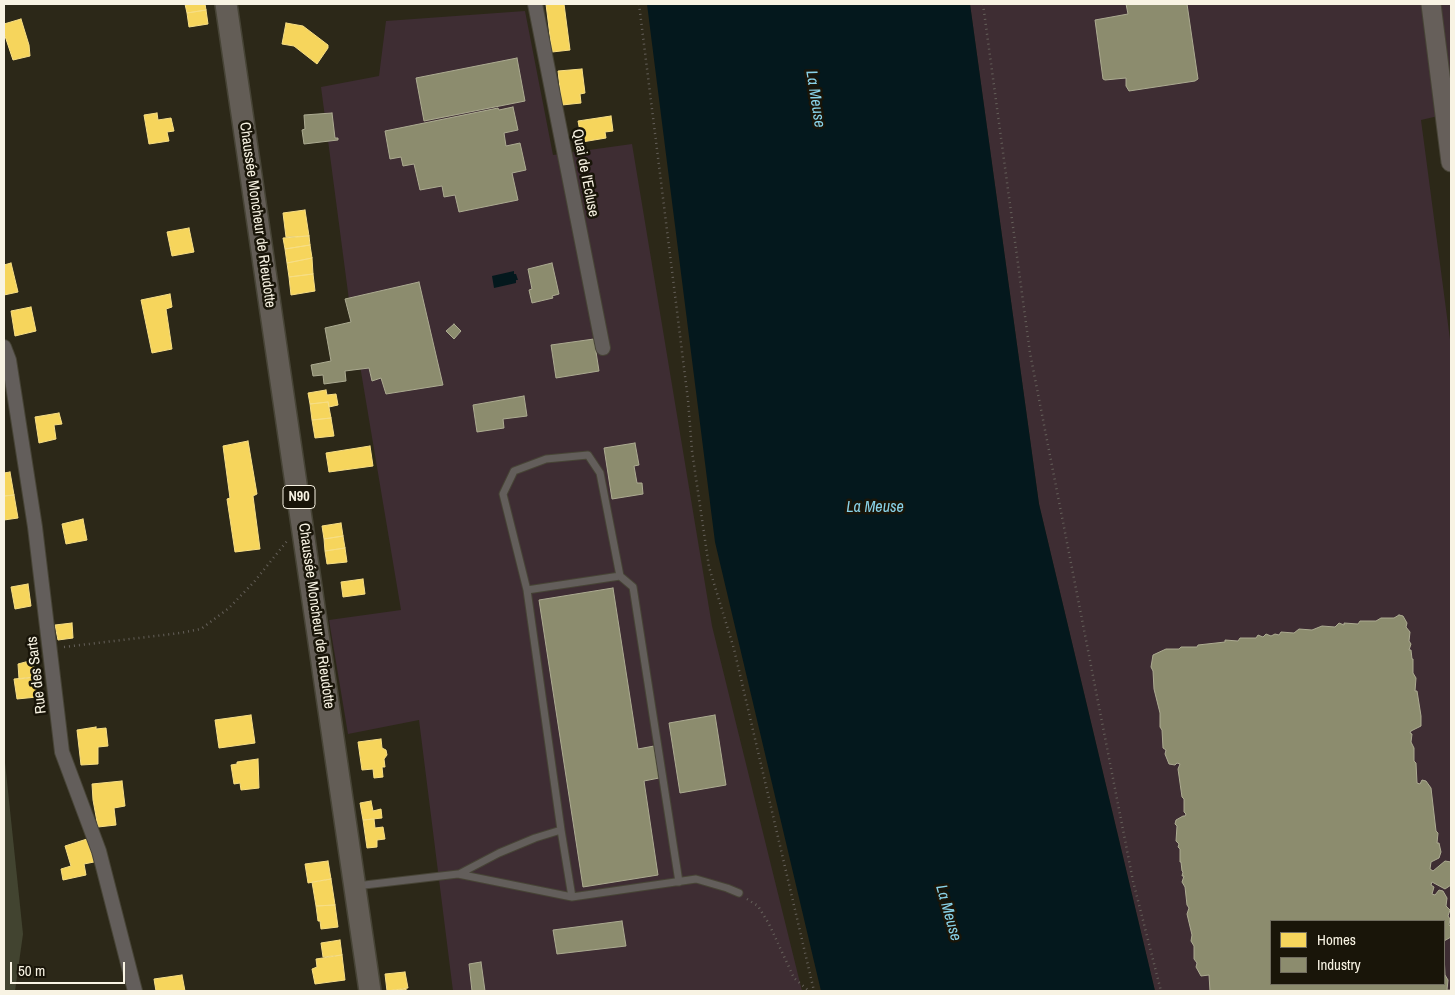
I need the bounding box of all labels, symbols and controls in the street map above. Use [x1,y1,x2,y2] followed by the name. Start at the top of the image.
[801,69,829,129] water label: La Meuse
[235,121,279,309] street label: Chaussée Moncheur de Rieudotte
[568,128,602,218] street label: Quai de l'Ecluse
[283,486,315,508] road number: N90
[846,498,904,518] water label: La Meuse
[294,522,338,710] street label: Chaussée Moncheur de Rieudotte
[23,635,51,715] street label: Rue des Sarts
[931,883,965,943] water label: La Meuse
[1270,920,1445,985] legend
[1317,929,1356,950] text: Homes
[12,952,128,984] scale bar
[1317,954,1361,975] text: Industry
[18,960,45,981] text: 50 m

